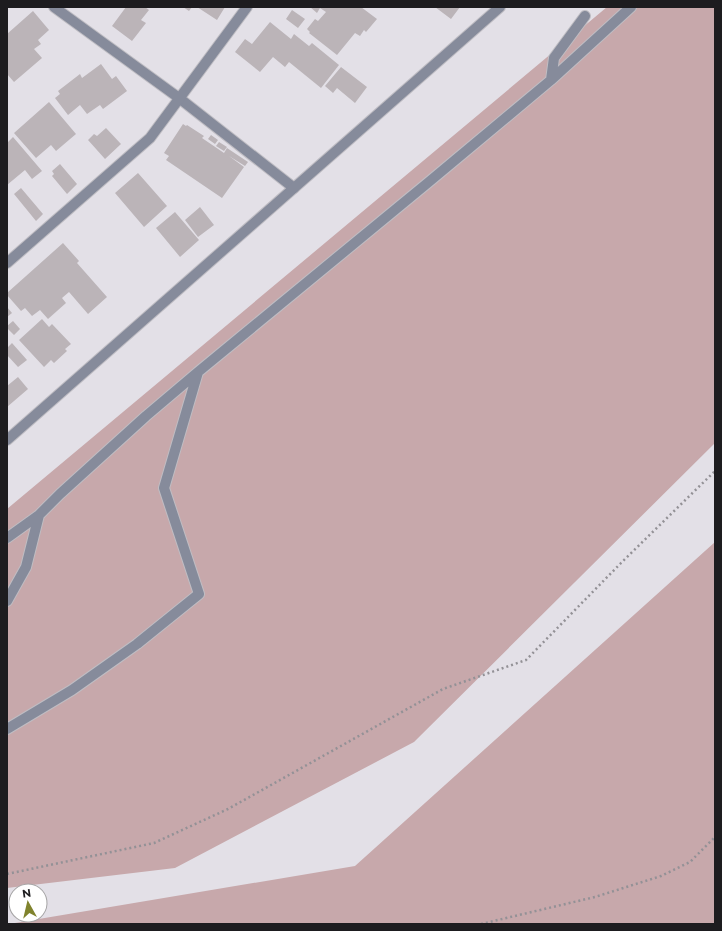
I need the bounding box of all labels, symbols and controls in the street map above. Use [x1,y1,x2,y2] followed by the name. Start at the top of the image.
[8,883,48,923] north arrow
[21,886,32,901] text: N

